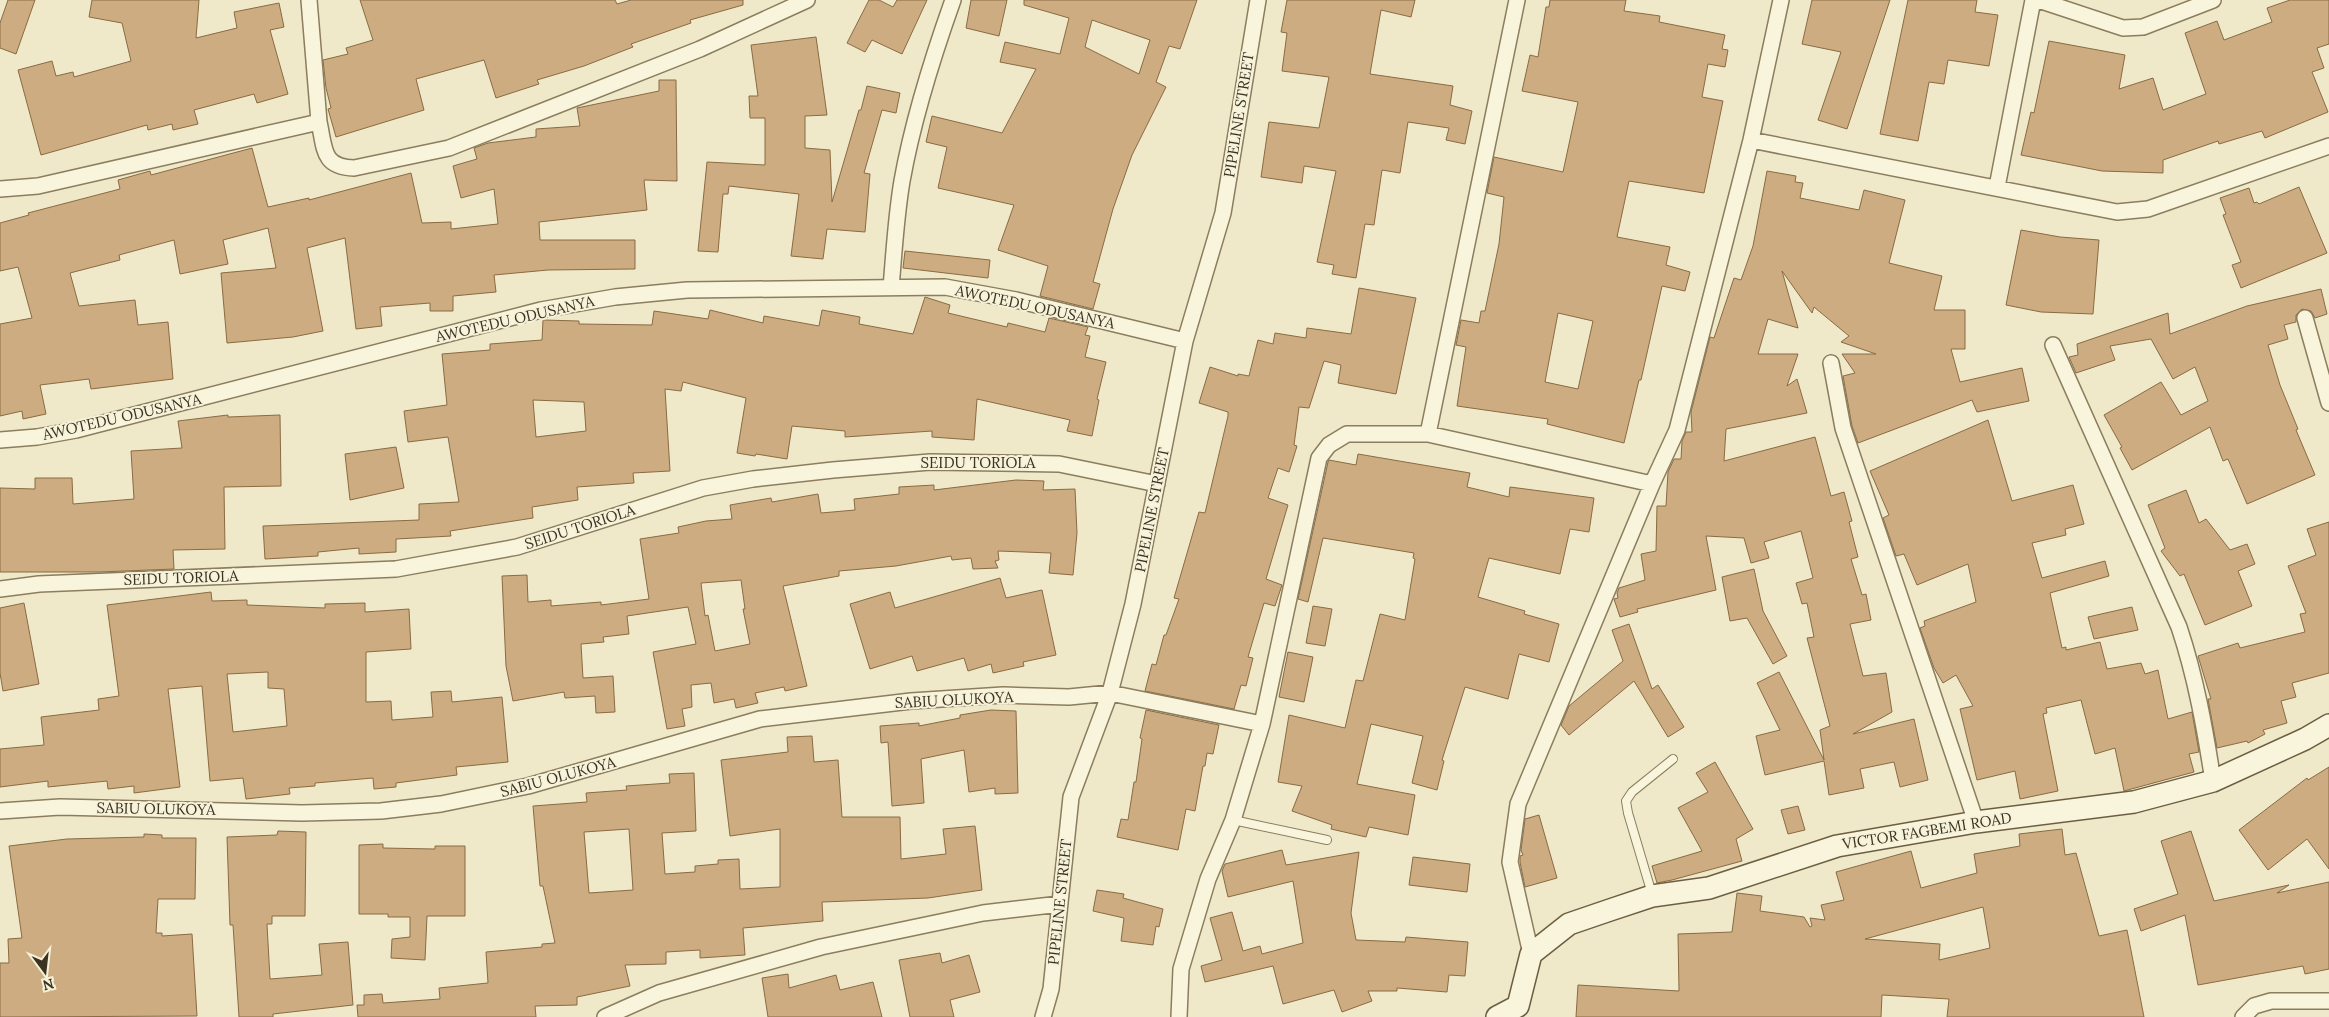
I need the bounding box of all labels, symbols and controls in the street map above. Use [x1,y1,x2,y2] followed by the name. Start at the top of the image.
[1219,51,1258,179] street label: PIPELINE STREET
[953,280,1117,333] street label: AWOTEDU ODUSANYA
[433,291,597,346] street label: AWOTEDU ODUSANYA
[40,389,204,444] street label: AWOTEDU ODUSANYA
[1130,446,1173,574] street label: PIPELINE STREET
[921,453,1036,472] street label: SEIDU TORIOLA
[522,500,638,553] street label: SEIDU TORIOLA
[123,566,239,589] street label: SEIDU TORIOLA
[894,687,1014,712] street label: SABIU OLUKOYA
[498,752,618,801] street label: SABIU OLUKOYA
[96,798,216,819] street label: SABIU OLUKOYA
[1840,808,2013,853] street label: VICTOR FAGBEMI ROAD
[1043,838,1076,966] street label: PIPELINE STREET
[20,947,70,997] north arrow
[41,974,56,995] text: N

